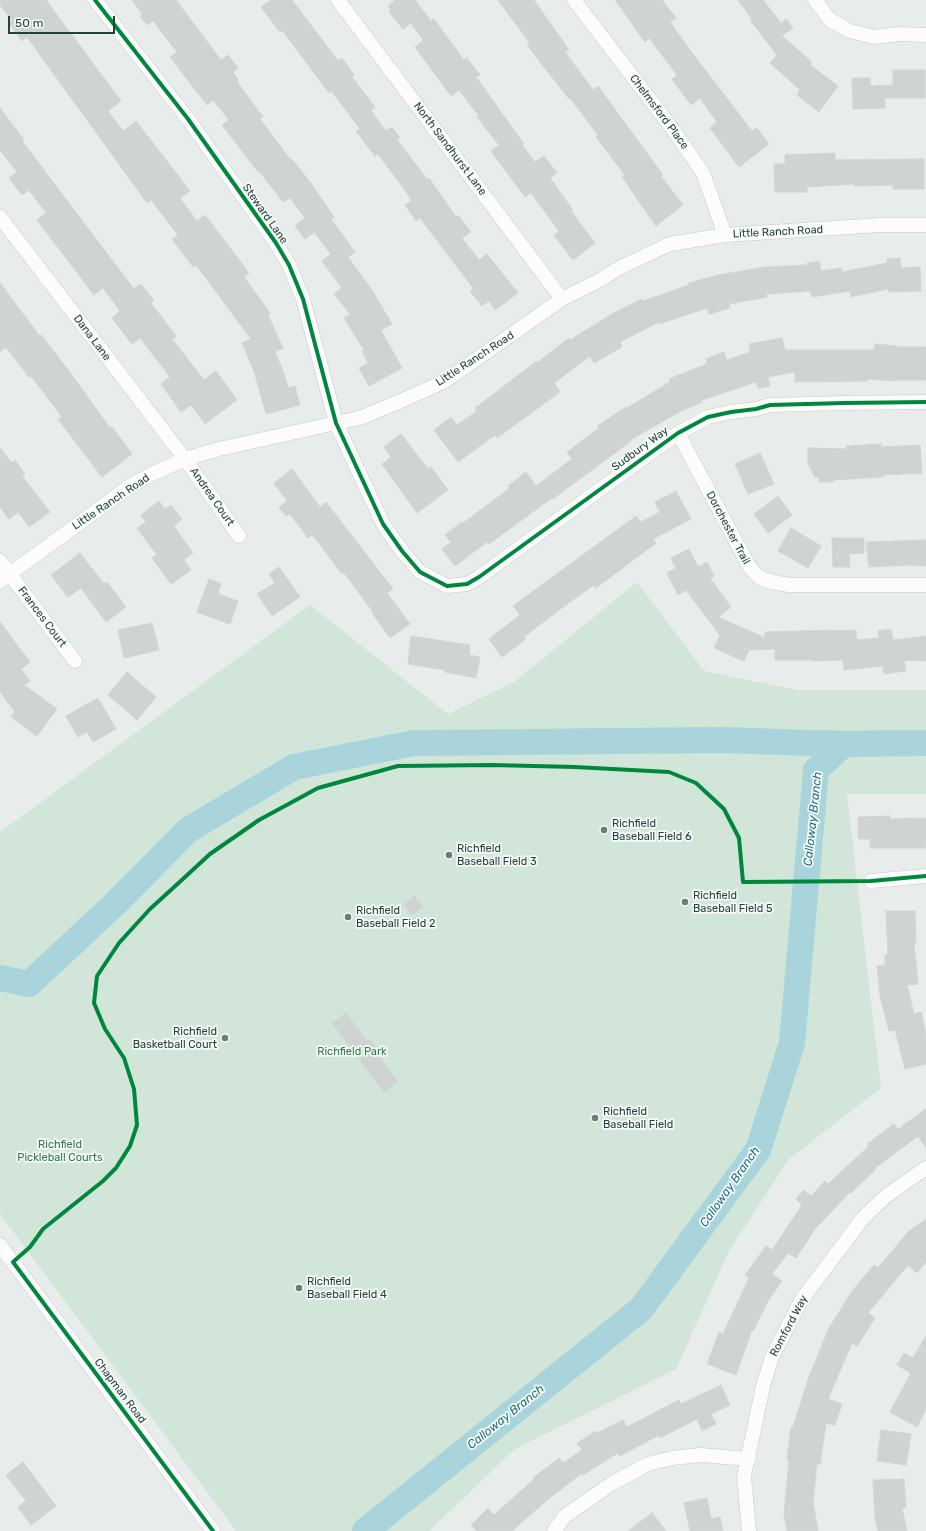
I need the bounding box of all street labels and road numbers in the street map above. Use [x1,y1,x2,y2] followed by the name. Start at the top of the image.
[627,72,691,152] street label: Chelmsford Place
[411,100,489,198] street label: North Sandhurst Lane
[239,181,291,247] street label: Steward Lane
[732,223,824,241] street label: Little Ranch Road
[70,312,114,364] street label: Dana Lane
[433,329,517,389] street label: Little Ranch Road
[609,424,671,474] street label: Sudbury Way
[187,465,237,529] street label: Andrea Court
[70,471,152,533] street label: Little Ranch Road
[703,489,753,567] street label: Dorchester Trail
[15,584,69,650] street label: Frances Court
[767,1293,811,1359] street label: Romford Way
[91,1356,149,1426] street label: Chapman Road

